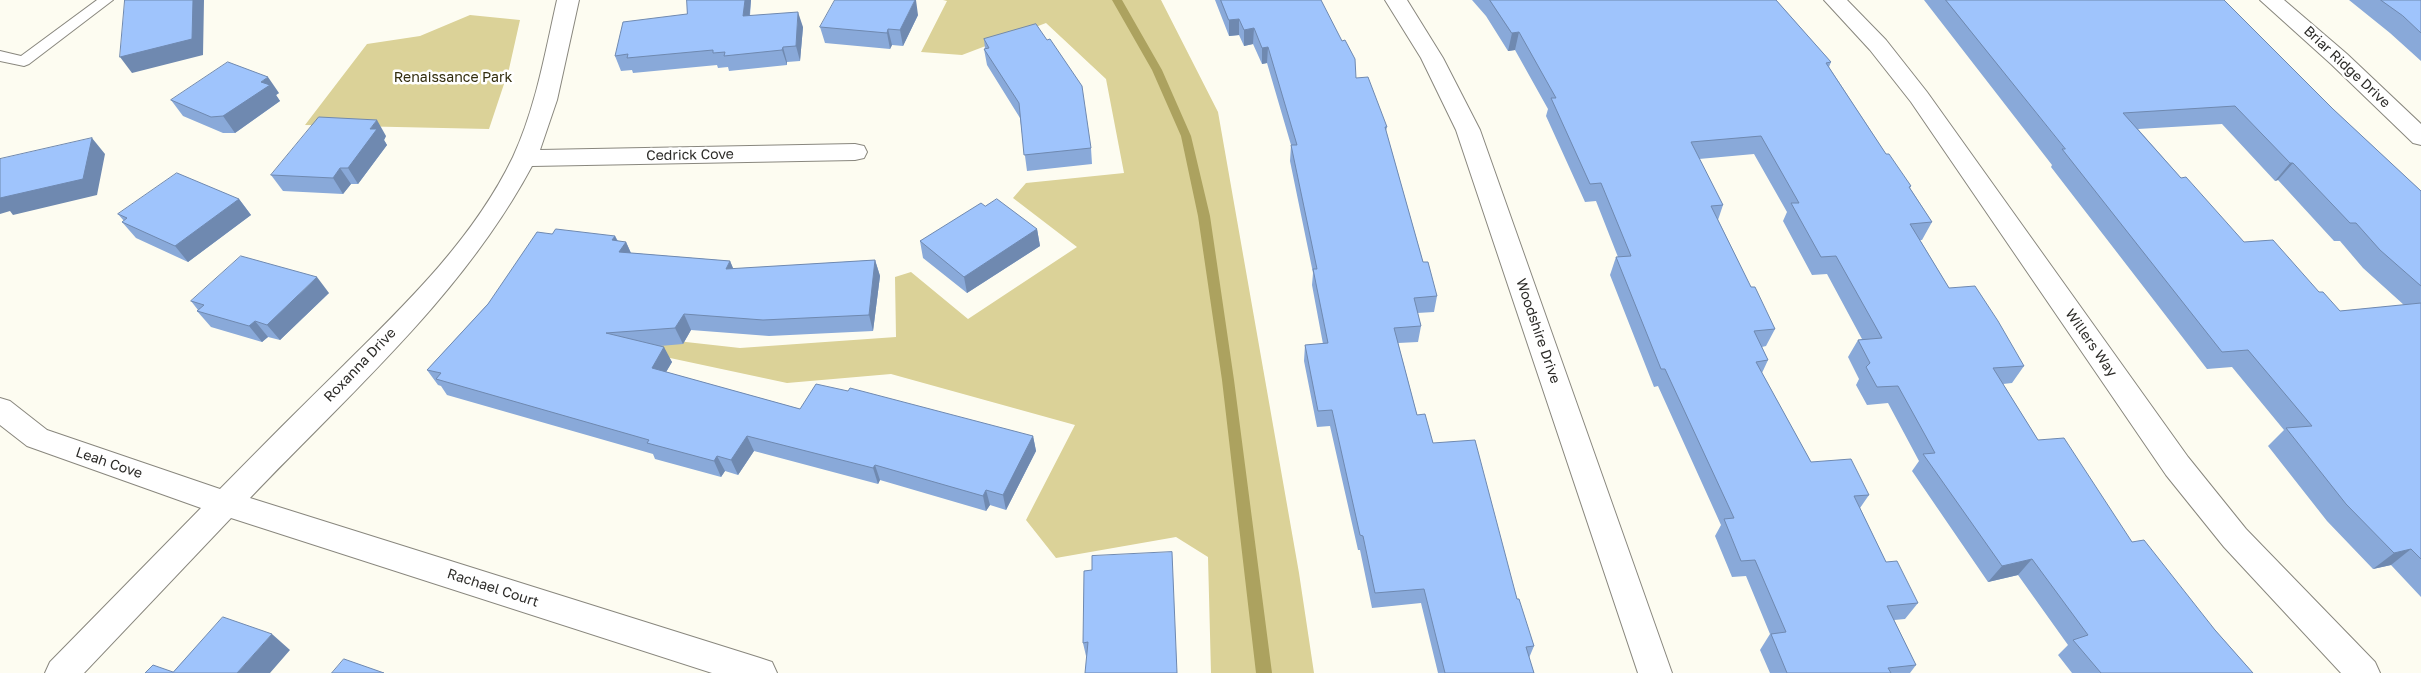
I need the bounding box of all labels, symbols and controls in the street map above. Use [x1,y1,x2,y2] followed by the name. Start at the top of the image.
[2300,23,2394,111] street label: Briar Ridge Drive
[394,70,512,86] park label: Renaissance Park
[646,146,734,164] street label: Cedrick Cove
[1512,276,1564,386] street label: Woodshire Drive
[2062,306,2120,380] street label: Willers Way
[321,325,399,405] street label: Roxanna Drive
[74,444,144,482] street label: Leah Cove
[445,565,541,611] street label: Rachael Court

